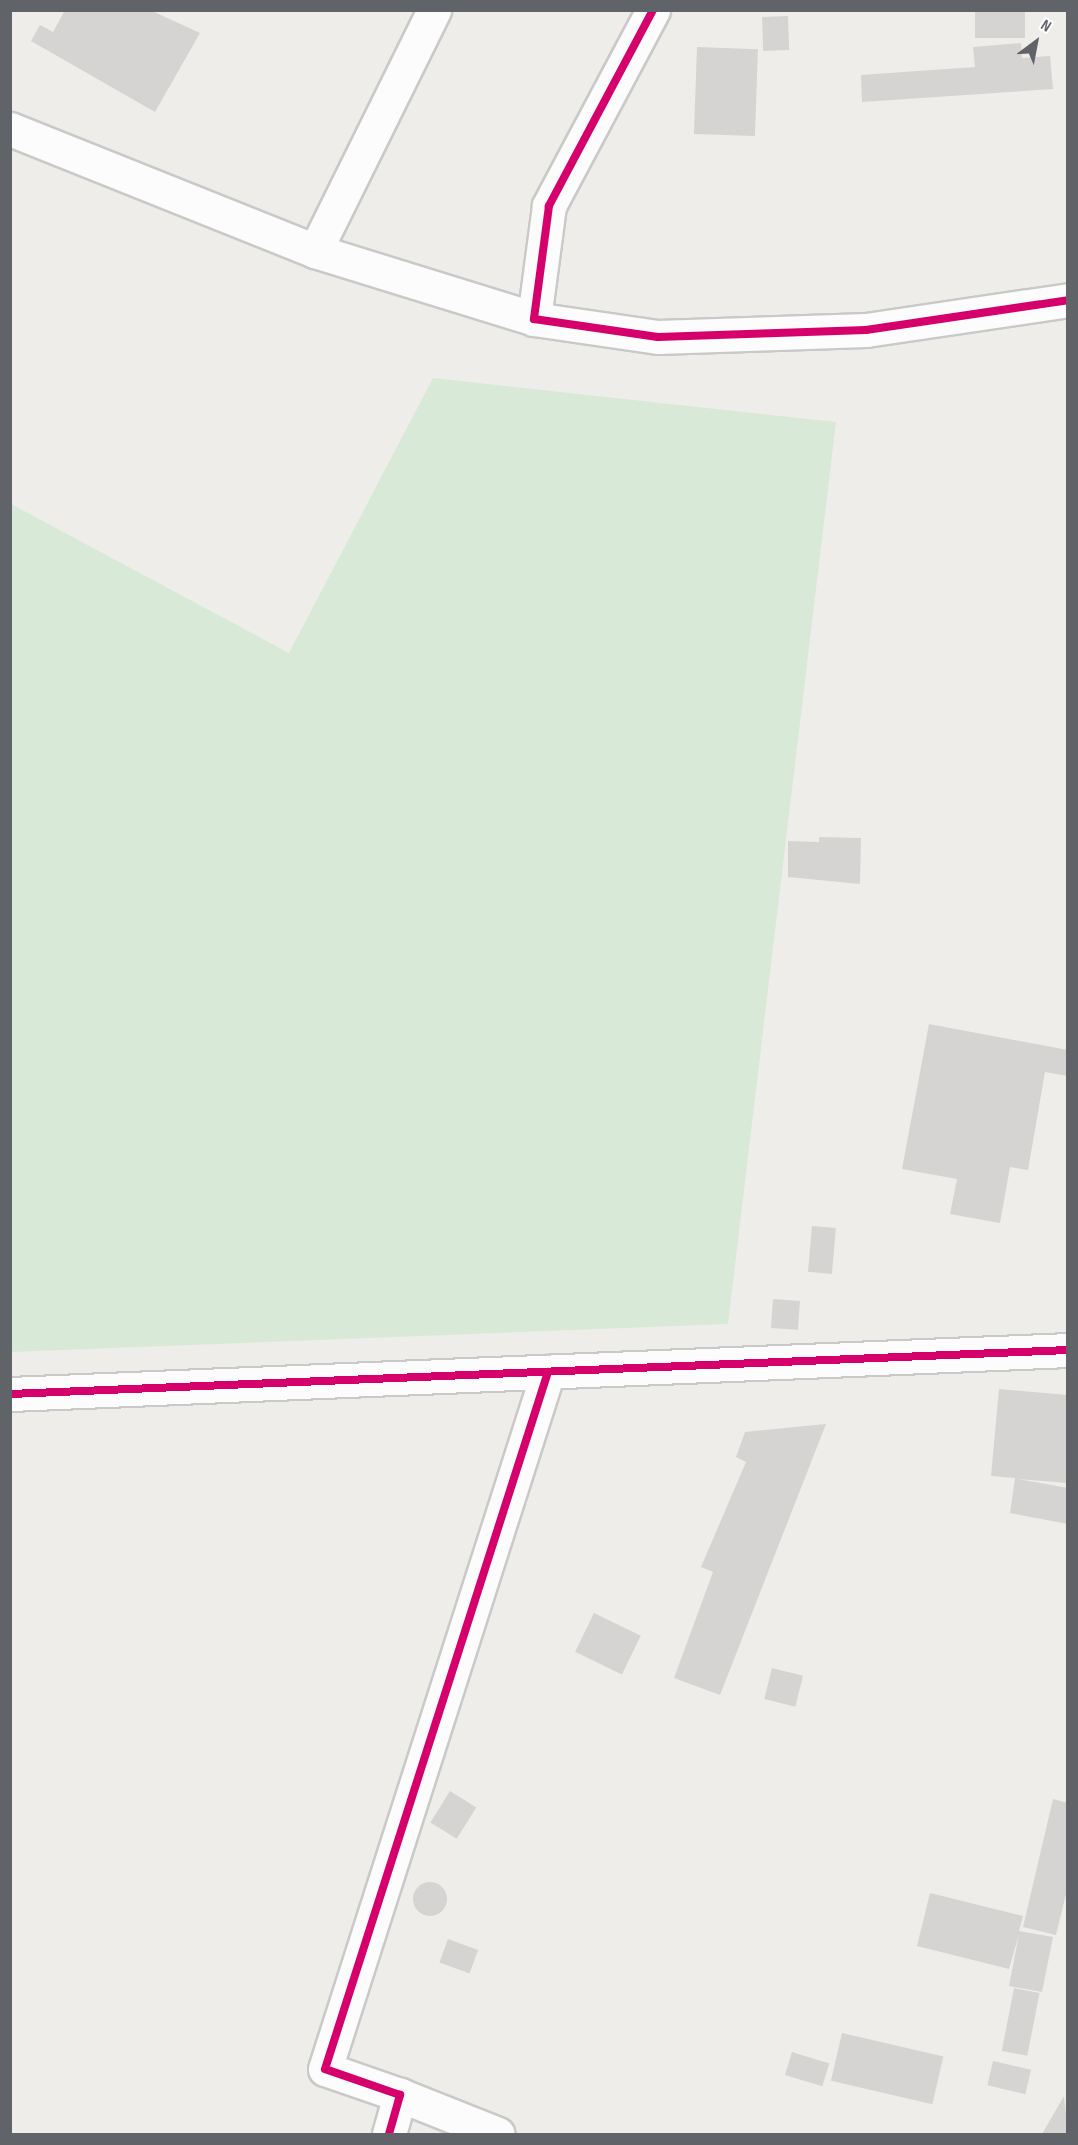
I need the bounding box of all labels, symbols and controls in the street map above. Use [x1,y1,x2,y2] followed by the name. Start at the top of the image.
[1006,12,1066,72] north arrow
[1037,16,1054,37] text: N

